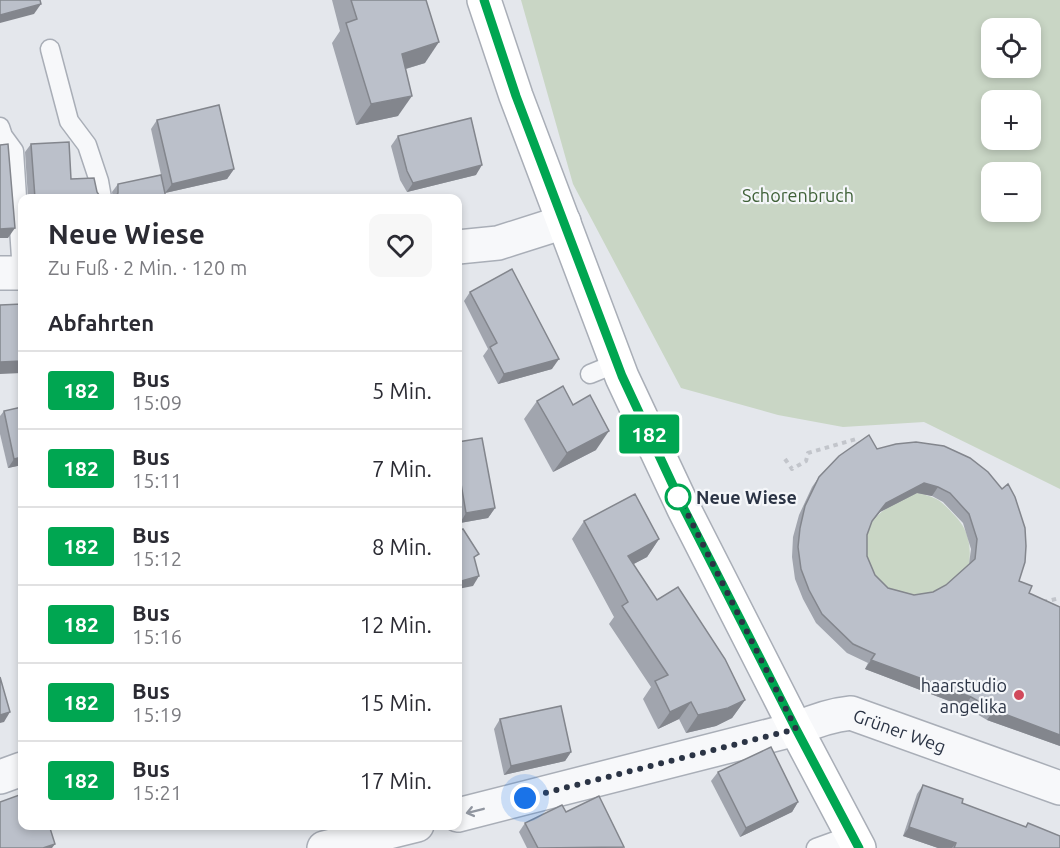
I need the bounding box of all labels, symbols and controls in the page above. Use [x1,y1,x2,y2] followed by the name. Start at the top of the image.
[981,18,1041,222] map controls
[981,18,1041,78] button: locate
[981,90,1041,150] button: +
[981,162,1041,222] button: −
[742,185,854,205] park label: Schorenbruch
[369,214,432,277] button: heart
[48,218,205,249] text: Neue Wiese
[48,256,247,279] text: Zu Fuß · 2 Min. · 120 m
[48,310,154,335] text: Abfahrten
[132,366,170,391] text: Bus
[63,378,99,402] text: 182
[372,378,432,403] text: 5 Min.
[132,391,182,414] text: 15:09
[614,414,684,454] line badge: 182
[631,422,667,446] text: 182
[132,444,170,469] text: Bus
[63,456,99,480] text: 182
[372,456,432,481] text: 7 Min.
[132,469,182,492] text: 15:11
[665,484,691,510] marker: Neue Wiese
[696,487,797,507] place label: Neue Wiese
[132,522,170,547] text: Bus
[63,534,99,558] text: 182
[372,534,432,559] text: 8 Min.
[132,547,182,570] text: 15:12
[132,600,170,625] text: Bus
[63,612,99,636] text: 182
[360,612,432,637] text: 12 Min.
[132,625,182,648] text: 15:16
[921,675,1007,716] place label: haarstudio angelika
[132,678,170,703] text: Bus
[1012,688,1026,702] marker: haarstudio angelika
[63,690,99,714] text: 182
[360,690,432,715] text: 15 Min.
[132,703,182,726] text: 15:19
[851,705,949,756] street label: Grüner Weg
[132,756,170,781] text: Bus
[63,768,99,792] text: 182
[360,768,432,793] text: 17 Min.
[132,781,182,804] text: 15:21
[510,783,540,813] your location
[465,805,484,817] one-way arrow

